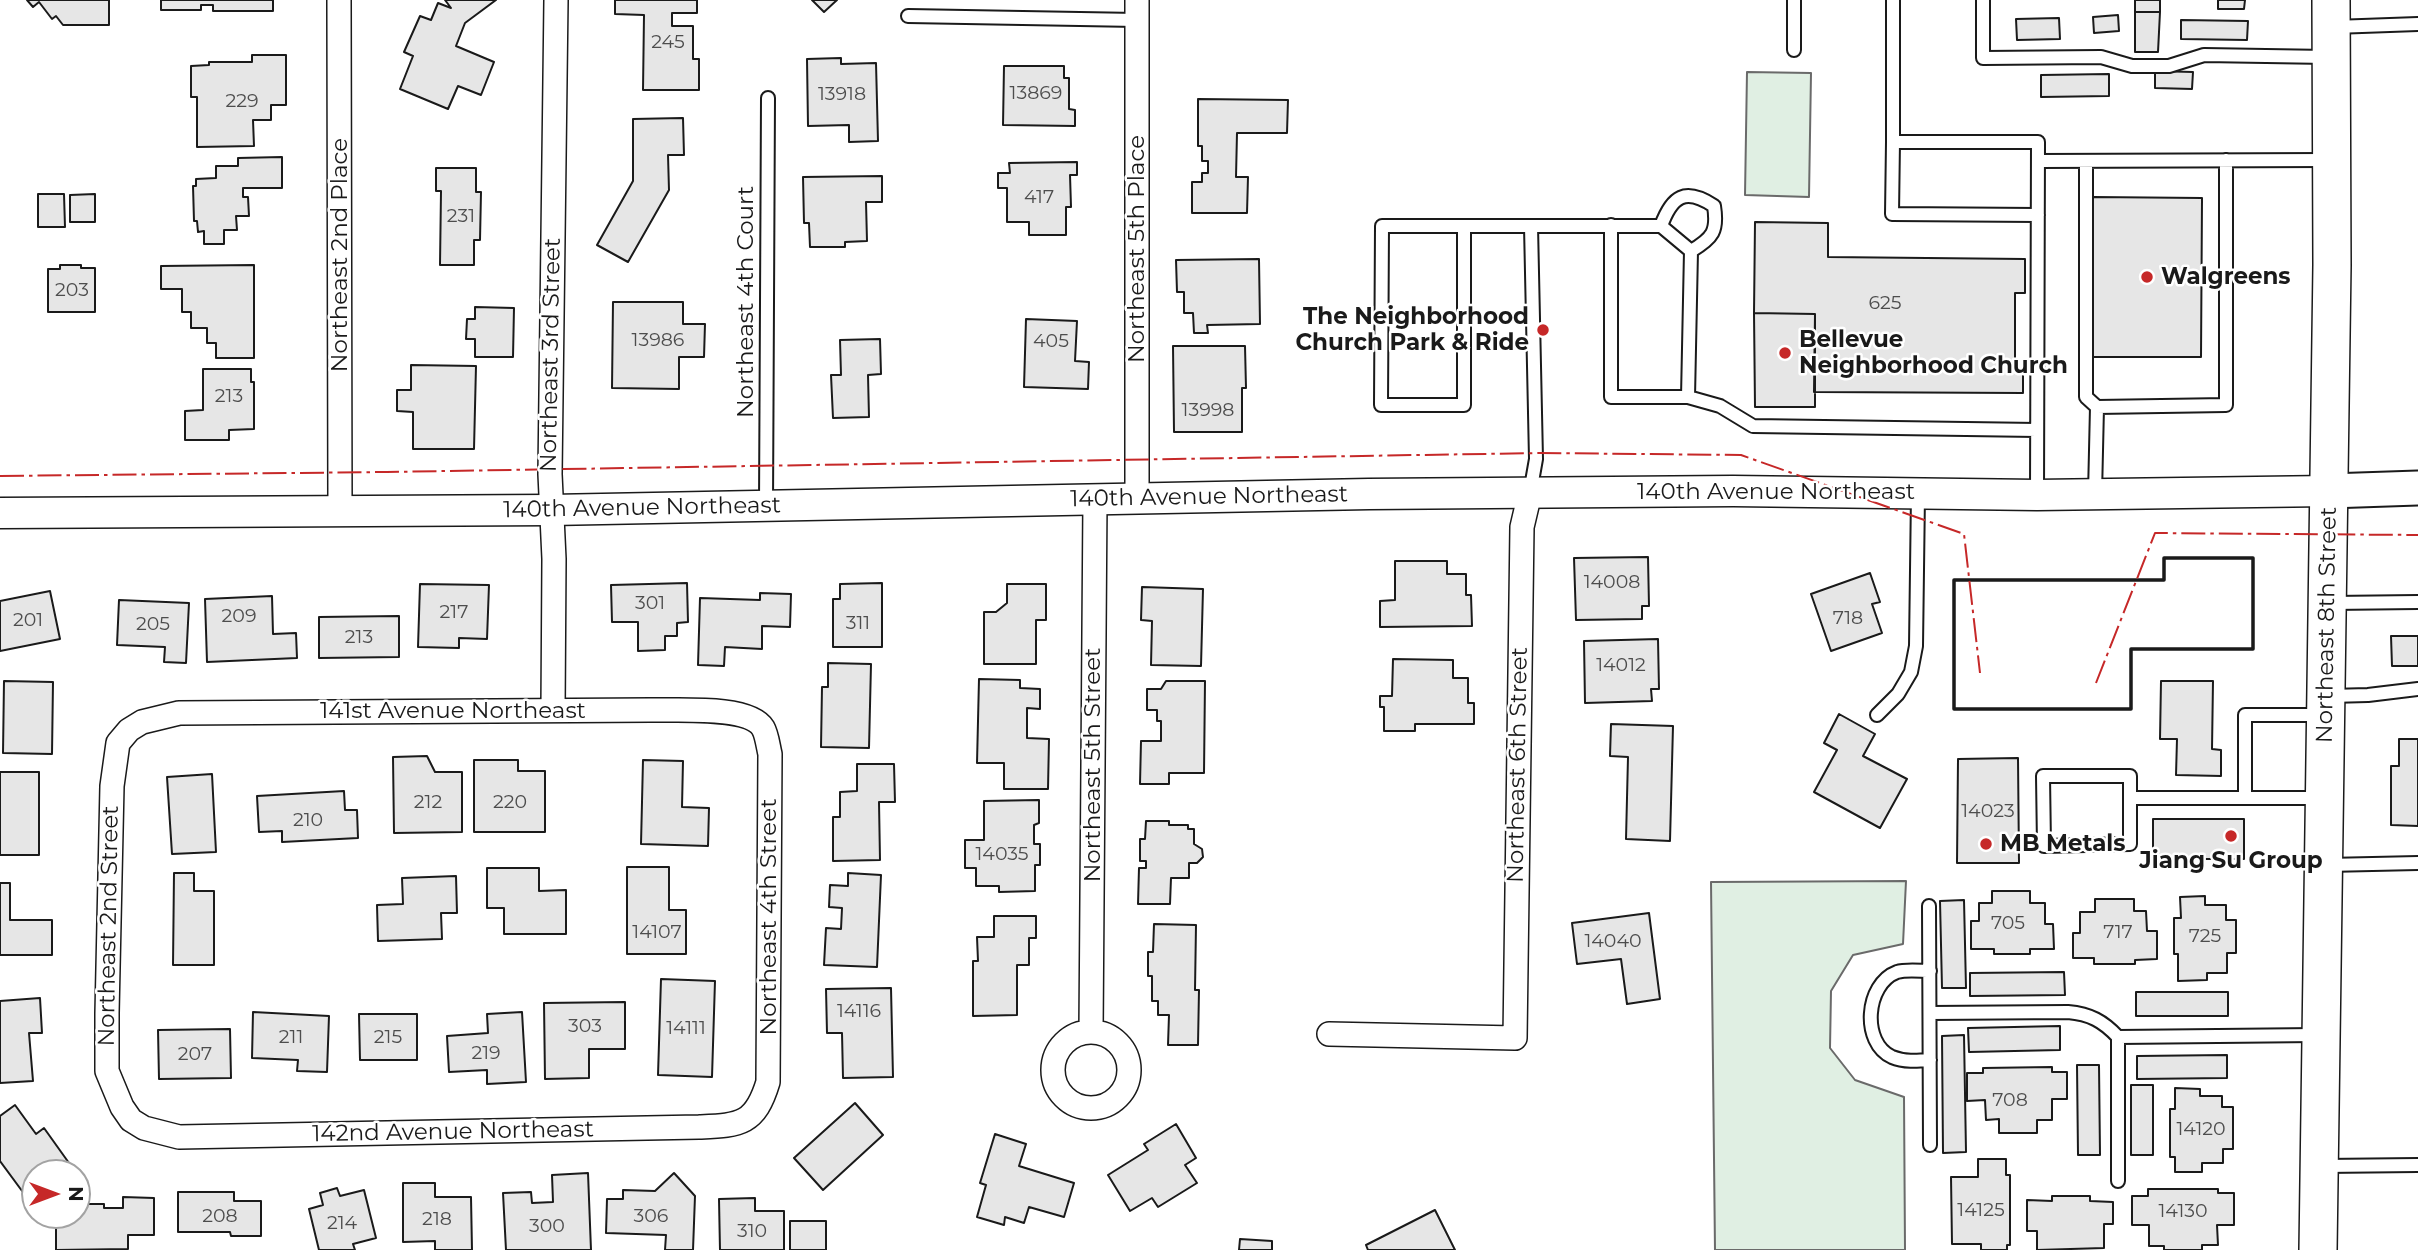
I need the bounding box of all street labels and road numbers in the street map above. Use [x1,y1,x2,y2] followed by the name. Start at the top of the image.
[1123,135,1151,363] street label: Northeast 5th Place
[326,138,354,372] street label: Northeast 2nd Place
[732,186,760,418] street label: Northeast 4th Court
[535,238,567,472] street label: Northeast 3rd Street
[1637,478,1915,506] street label: 140th Avenue Northeast
[1070,481,1348,513] street label: 140th Avenue Northeast
[503,492,781,524] street label: 140th Avenue Northeast
[2311,507,2343,743] street label: Northeast 8th Street
[1502,647,1534,883] street label: Northeast 6th Street
[1079,648,1107,882] street label: Northeast 5th Street
[320,697,586,725] street label: 141st Avenue Northeast
[755,799,783,1035] street label: Northeast 4th Street
[93,805,125,1047] street label: Northeast 2nd Street
[312,1116,594,1148] street label: 142nd Avenue Northeast

